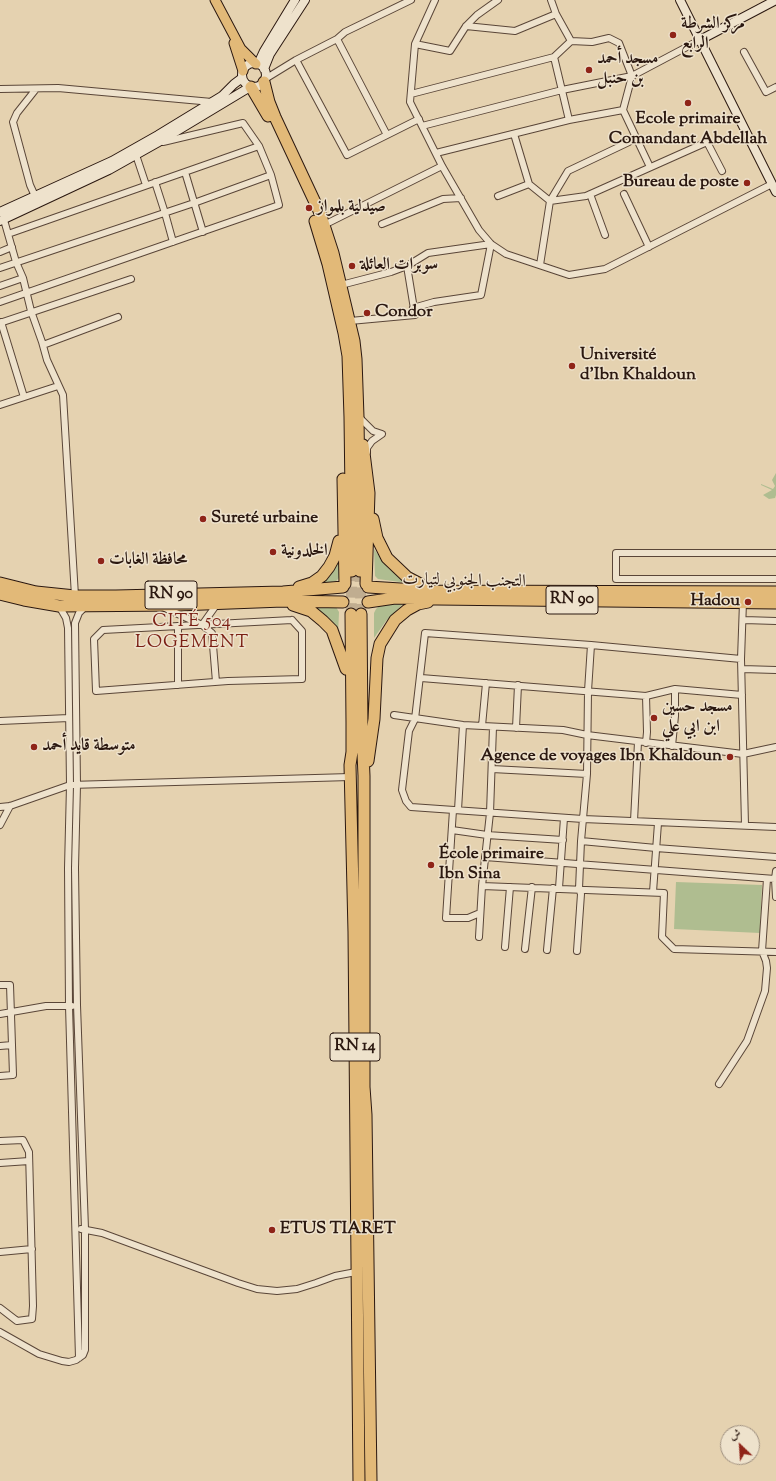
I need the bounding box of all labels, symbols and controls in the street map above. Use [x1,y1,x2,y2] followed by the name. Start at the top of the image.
[681,15,745,55] place label: مركز الشرطة الرابع
[668,30,678,40] marker: مركز الشرطة الرابع
[597,50,658,90] place label: مسجد أحمد بن حنبل
[584,65,594,75] marker: مسجد أحمد بن حنبل
[683,98,693,108] marker: Ecole primaire Comandant Abdellah
[609,110,767,150] place label: Ecole primaire Comandant Abdellah
[623,173,739,193] place label: Bureau de poste
[742,178,752,188] marker: Bureau de poste
[317,198,386,218] place label: صيدلية بلمواز
[304,203,314,213] marker: صيدلية بلمواز
[360,256,438,276] place label: سوبرات العائلة
[347,261,357,271] marker: سوبرات العائلة
[375,303,433,323] place label: Condor
[362,308,372,318] marker: Condor
[580,346,696,386] place label: Université d'Ibn Khaldoun
[567,361,577,371] marker: Université d'Ibn Khaldoun
[211,509,318,529] place label: Sureté urbaine
[198,514,208,524] marker: Sureté urbaine
[281,542,328,562] place label: الخلدونية
[268,547,278,557] marker: الخلدونية
[109,551,187,571] place label: محافظة الغابات
[96,556,106,566] marker: محافظة الغابات
[402,571,526,593] street label: التجنب الجنوبي لتيارت
[145,581,197,609] road number: RN 90
[546,586,598,614] road number: RN 90
[690,592,740,612] place label: Hadou
[743,597,753,607] marker: Hadou
[135,612,249,654] district label: CITÉ 504 LOGEMENT
[662,698,733,738] place label: مسجد حسين ابن ابي علي
[649,713,659,723] marker: مسجد حسين ابن ابي علي
[42,737,136,757] place label: متوسطة قايد أحمد
[29,742,39,752] marker: متوسطة قايد أحمد
[481,747,722,767] place label: Agence de voyages Ibn Khaldoun
[725,752,735,762] marker: Agence de voyages Ibn Khaldoun
[439,845,544,885] place label: École primaire Ibn Sina
[426,860,436,870] marker: École primaire Ibn Sina
[330,1033,380,1061] road number: RN 14
[280,1220,396,1240] place label: ETUS TIARET
[267,1225,277,1235] marker: ETUS TIARET
[720,1425,760,1465] north arrow
[727,1425,744,1445] text: ش

